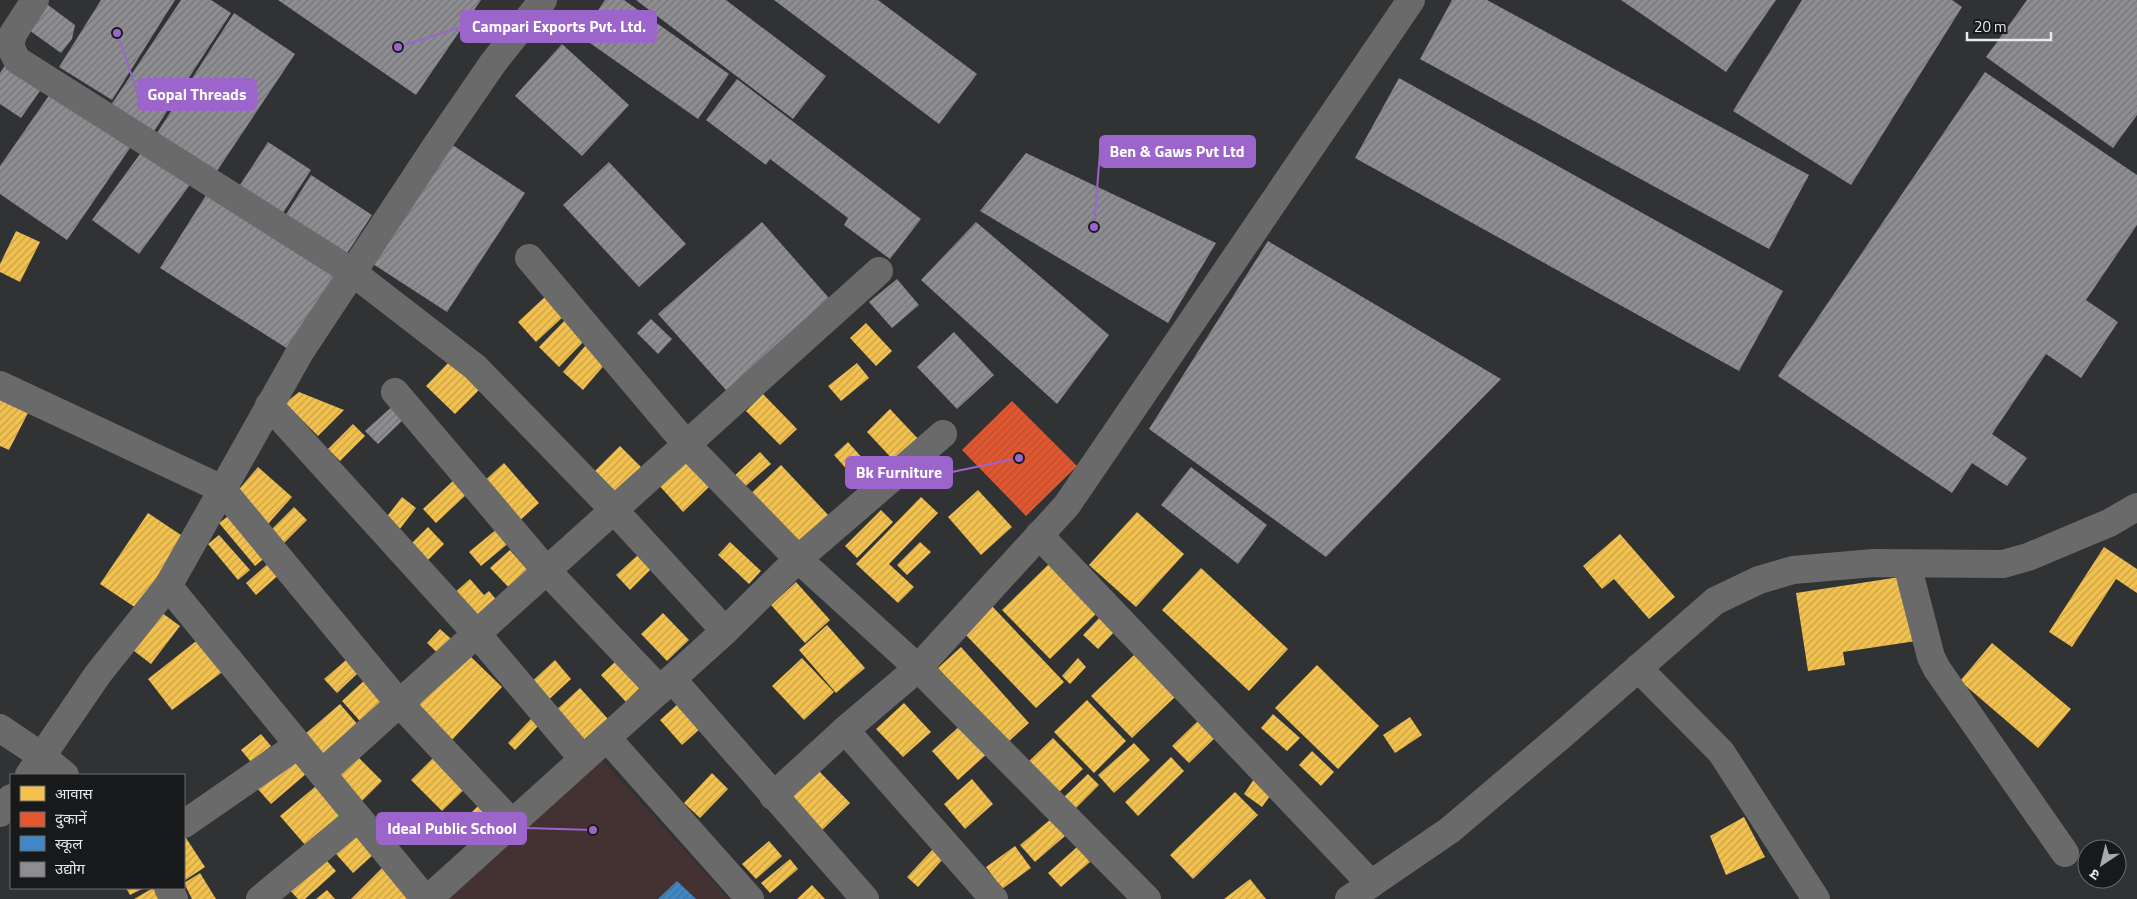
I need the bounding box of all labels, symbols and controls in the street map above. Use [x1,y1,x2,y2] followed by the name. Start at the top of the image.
[1967,10,2051,42] scale bar
[461,11,656,42] callout: Campari Exports Pvt. Ltd.
[472,14,646,38] text: Campari Exports Pvt. Ltd.
[1974,15,2007,38] text: 20 m
[138,79,256,110] callout: Gopal Threads
[148,82,246,106] text: Gopal Threads
[1100,136,1255,167] callout: Ben & Gaws Pvt Ltd
[1109,139,1245,163] text: Ben & Gaws Pvt Ltd
[846,457,952,488] callout: Bk Furniture
[856,460,942,484] text: Bk Furniture
[10,774,185,889] legend
[55,782,94,805] text: आवास
[55,807,87,830] text: दुकानें
[377,813,526,844] callout: Ideal Public School
[387,816,517,840] text: Ideal Public School
[55,832,83,855] text: स्कूल
[2077,839,2127,889] north arrow
[55,857,86,880] text: उद्योग
[2084,864,2104,886] text: उ

